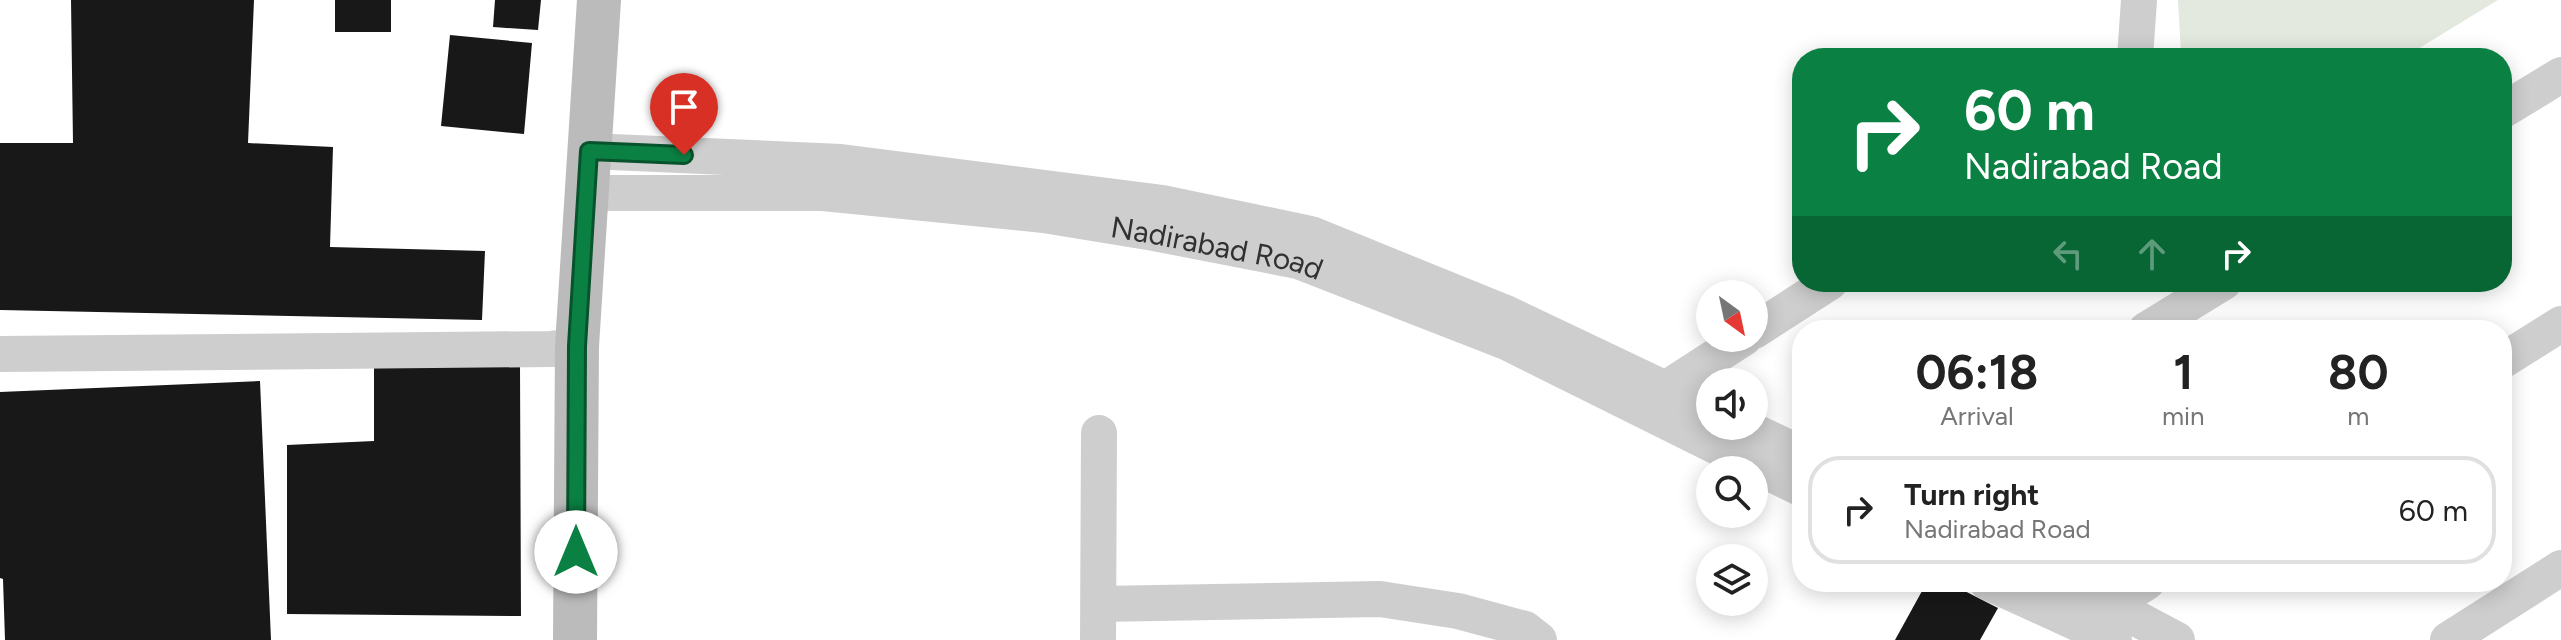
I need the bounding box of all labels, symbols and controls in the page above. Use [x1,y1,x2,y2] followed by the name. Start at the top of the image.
[650,73,718,155] pin
[1964,77,2095,144] text: 60 m
[1832,80,1936,184] icon: right
[662,85,706,129] icon: arrive
[1964,145,2223,188] text: Nadirabad Road
[1108,208,1329,288] street label: Nadirabad Road
[2046,232,2090,276] icon: left
[2130,232,2174,276] icon: ahead
[2214,232,2258,276] icon: right
[1696,280,1768,352] north arrow
[1696,280,1768,616] map controls
[1915,343,2038,401] text: 06:18
[2173,343,2193,401] text: 1
[2328,343,2389,401] text: 80
[1696,368,1768,440] button: sound
[1940,400,2014,432] text: Arrival
[2162,400,2205,432] text: min
[2347,400,2369,432] text: m
[1696,456,1768,528] button: search
[1904,476,2039,513] text: Turn right
[1836,488,1880,532] icon: right
[2399,492,2468,529] text: 60 m
[534,510,618,594] position arrow
[1904,513,2091,545] text: Nadirabad Road
[1696,544,1768,616] button: layers

